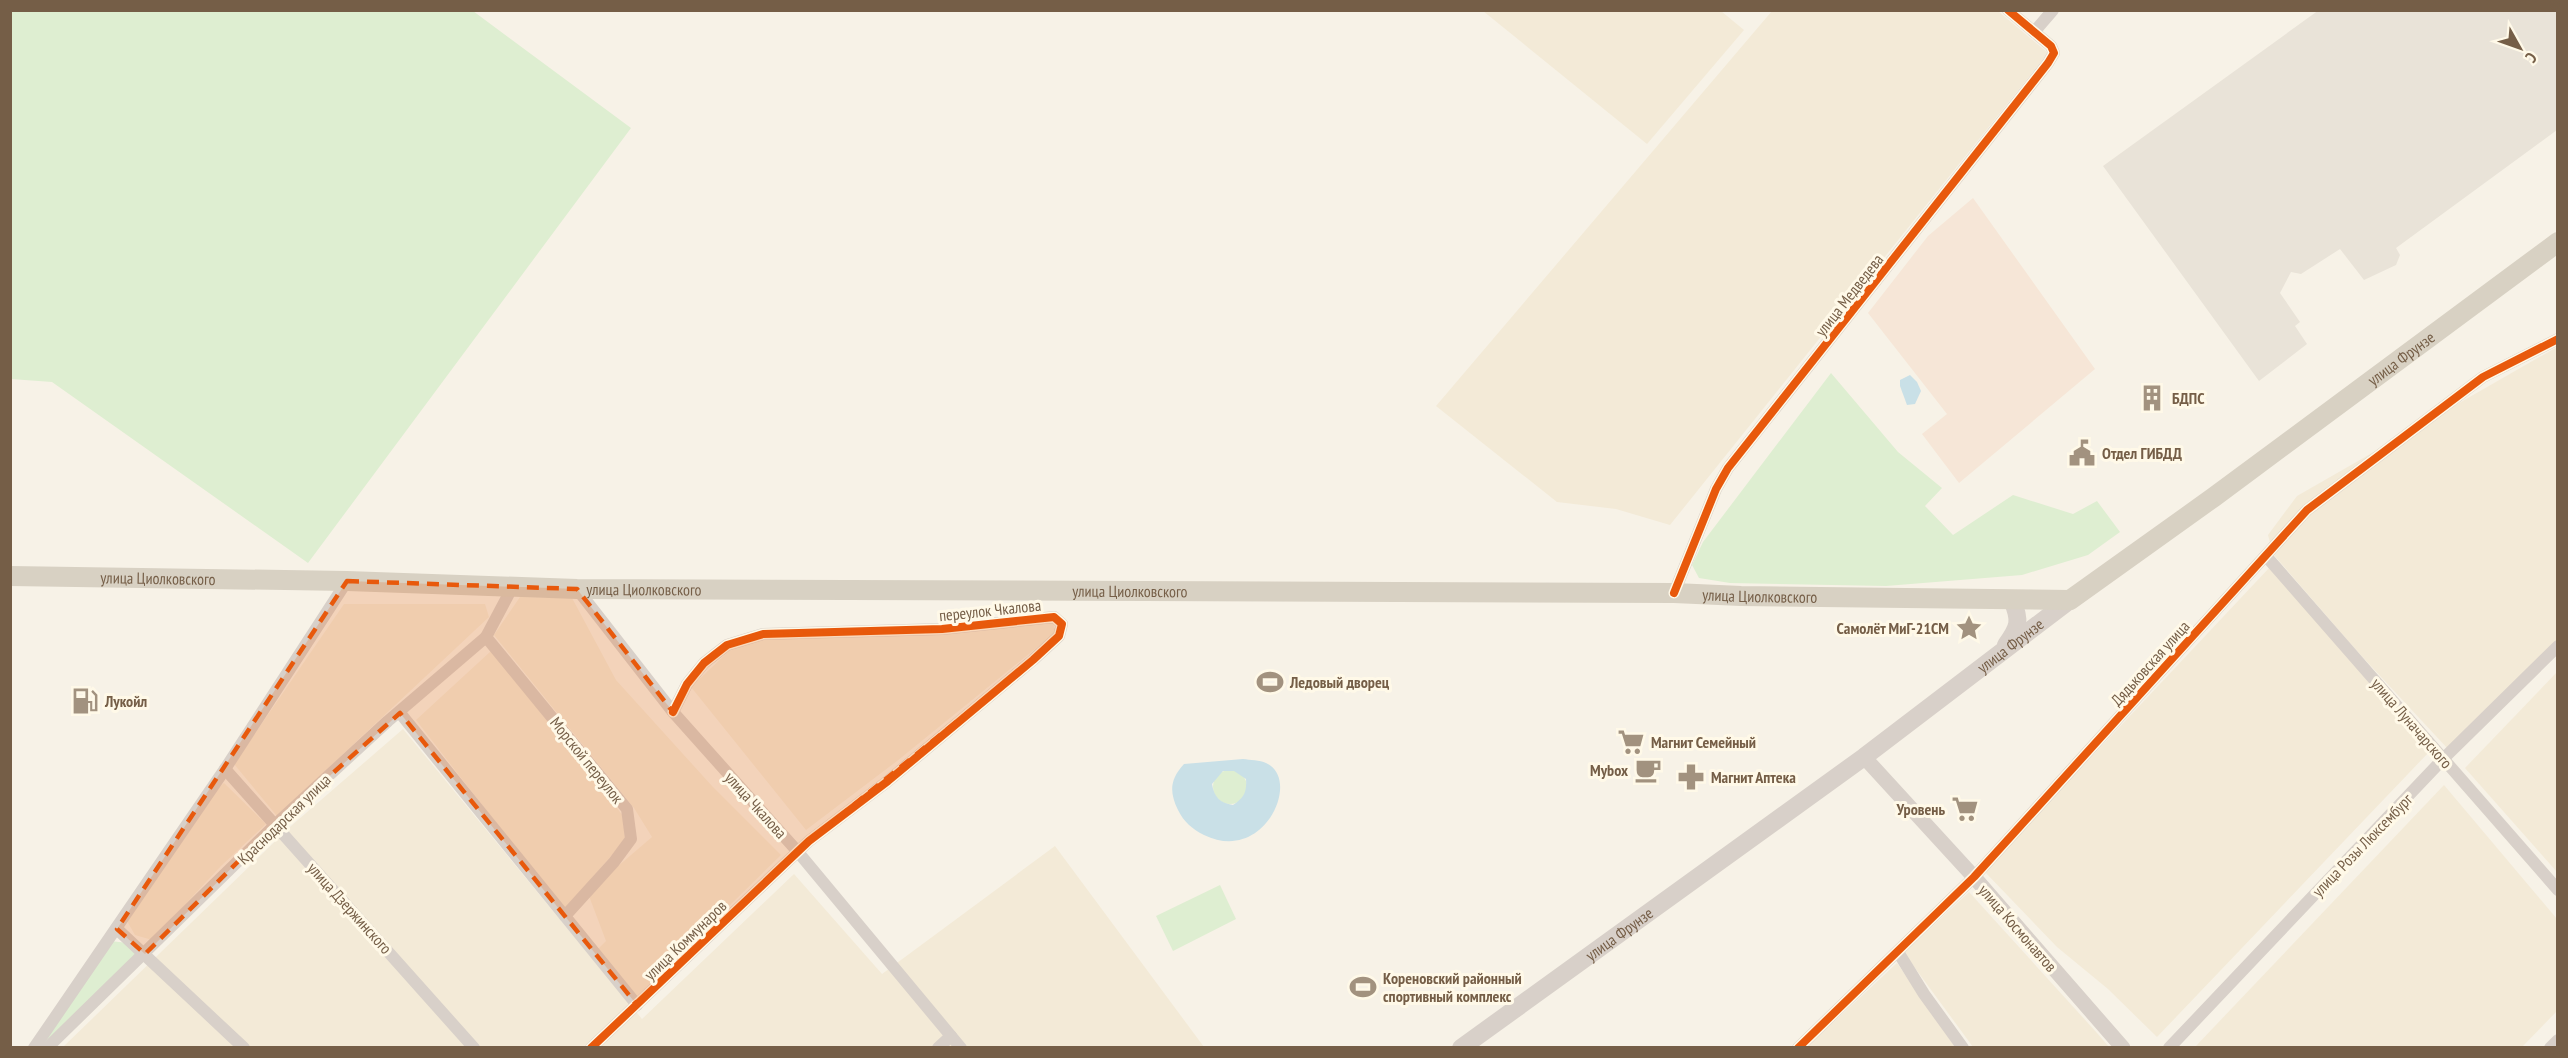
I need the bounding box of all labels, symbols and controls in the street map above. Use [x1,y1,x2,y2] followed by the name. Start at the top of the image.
[2490,18,2550,78] north arrow
[2521,48,2542,67] text: С
[1811,250,1887,340] street label: улица Медведева
[2363,327,2438,390] street label: улица Фрунзе
[2137,383,2167,413] building icon: БДПС
[2172,388,2205,408] place label: БДПС
[2067,438,2097,468] public building icon: Отдел ГИБДД
[2102,443,2182,463] place label: Отдел ГИБДД
[100,567,216,589] street label: улица Циолковского
[586,579,702,599] street label: улица Циолковского
[1072,581,1188,601] street label: улица Циолковского
[1702,584,1818,607] street label: улица Циолковского
[938,595,1042,625] street label: переулок Чкалова
[1954,613,1984,643] place icon: Самолёт МиГ-21СМ
[1973,614,2048,677] street label: улица Фрунзе
[2106,616,2194,710] street label: Дядьковская улица
[1837,618,1949,638] place label: Самолёт МиГ-21СМ
[1255,667,1285,697] sports icon: Ледовый дворец
[1289,672,1390,692] place label: Ледовый дворец
[2367,674,2457,772] street label: улица Луначарского
[70,686,100,716] fuel station icon: Лукойл
[104,691,147,711] place label: Лукойл
[546,713,628,808] street label: Морской переулок
[1616,727,1646,757] supermarket icon: Магнит Семейный
[1651,732,1756,752] place label: Магнит Семейный
[1633,755,1663,785] cafe icon: Mybox
[1590,760,1628,780] place label: Mybox
[1676,762,1706,792] pharmacy icon: Магнит Аптека
[1711,767,1796,787] place label: Магнит Аптека
[721,768,791,842] street label: улица Чкалова
[233,770,335,868] street label: Краснодарская улица
[2308,789,2417,901] street label: улица Розы Люксембург
[1950,794,1980,824] supermarket icon: Уровень
[1895,799,1945,819] place label: Уровень
[304,858,396,958] street label: улица Дзержинского
[1975,880,2061,976] street label: улица Космонавтов
[640,896,730,984] street label: улица Коммунаров
[1581,903,1657,965] street label: улица Фрунзе
[1383,968,1522,1006] place label: Кореновский районный спортивный комплекс
[1348,972,1378,1002] sports icon: Кореновский районный спортивный комплекс

